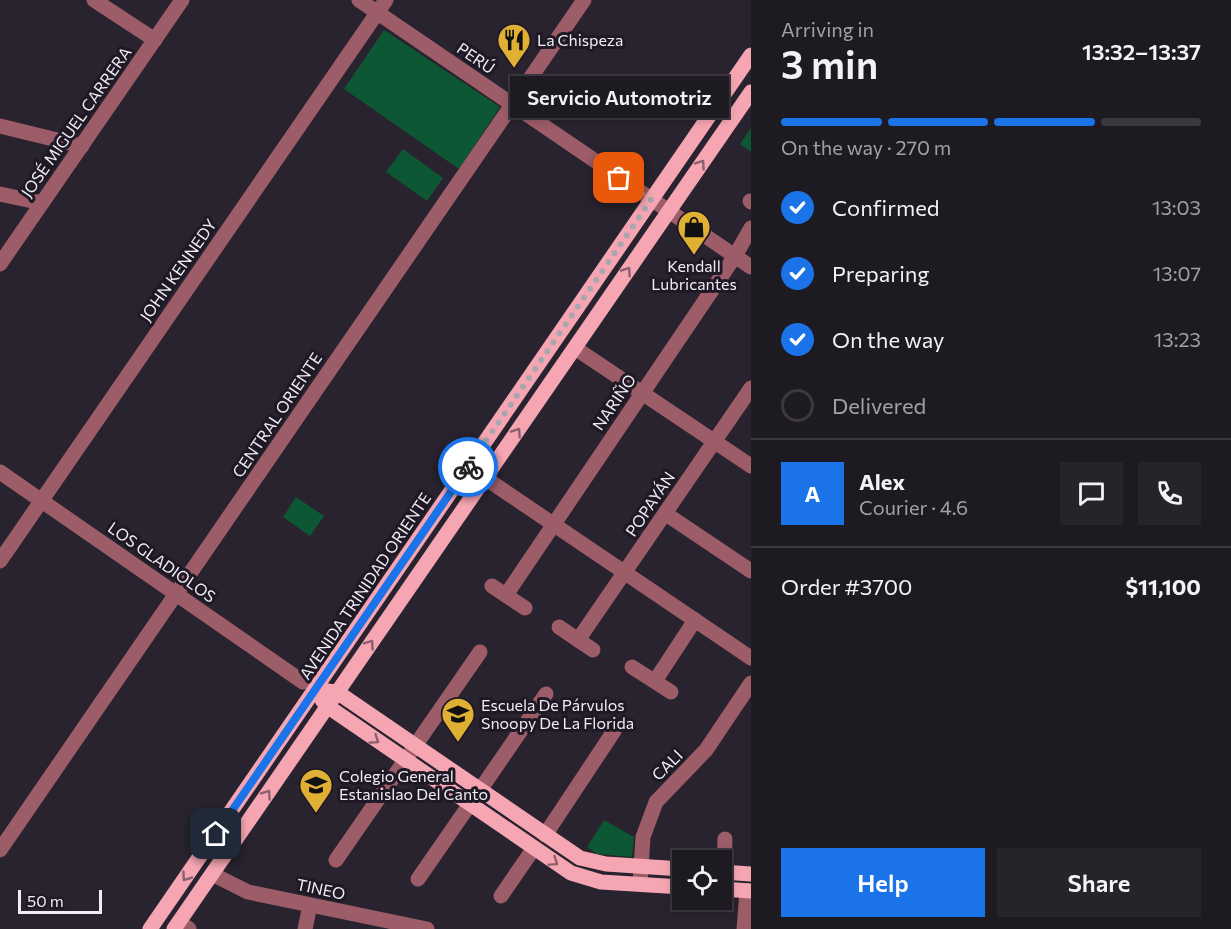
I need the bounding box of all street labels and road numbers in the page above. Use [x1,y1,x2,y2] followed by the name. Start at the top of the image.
[454,38,499,77] street label: PERÚ
[16,43,135,201] street label: JOSÉ MIGUEL CARRERA
[135,215,220,324] street label: JOHN KENNEDY
[228,349,325,481] street label: CENTRAL ORIENTE
[588,370,639,433] street label: NARIÑO
[621,468,678,540] street label: POPAYÁN
[295,489,434,683] street label: AVENIDA TRINIDAD ORIENTE
[105,517,220,606] street label: LOS GLADIOLOS
[647,745,686,784] street label: CALI
[295,874,347,903] street label: TINEO

